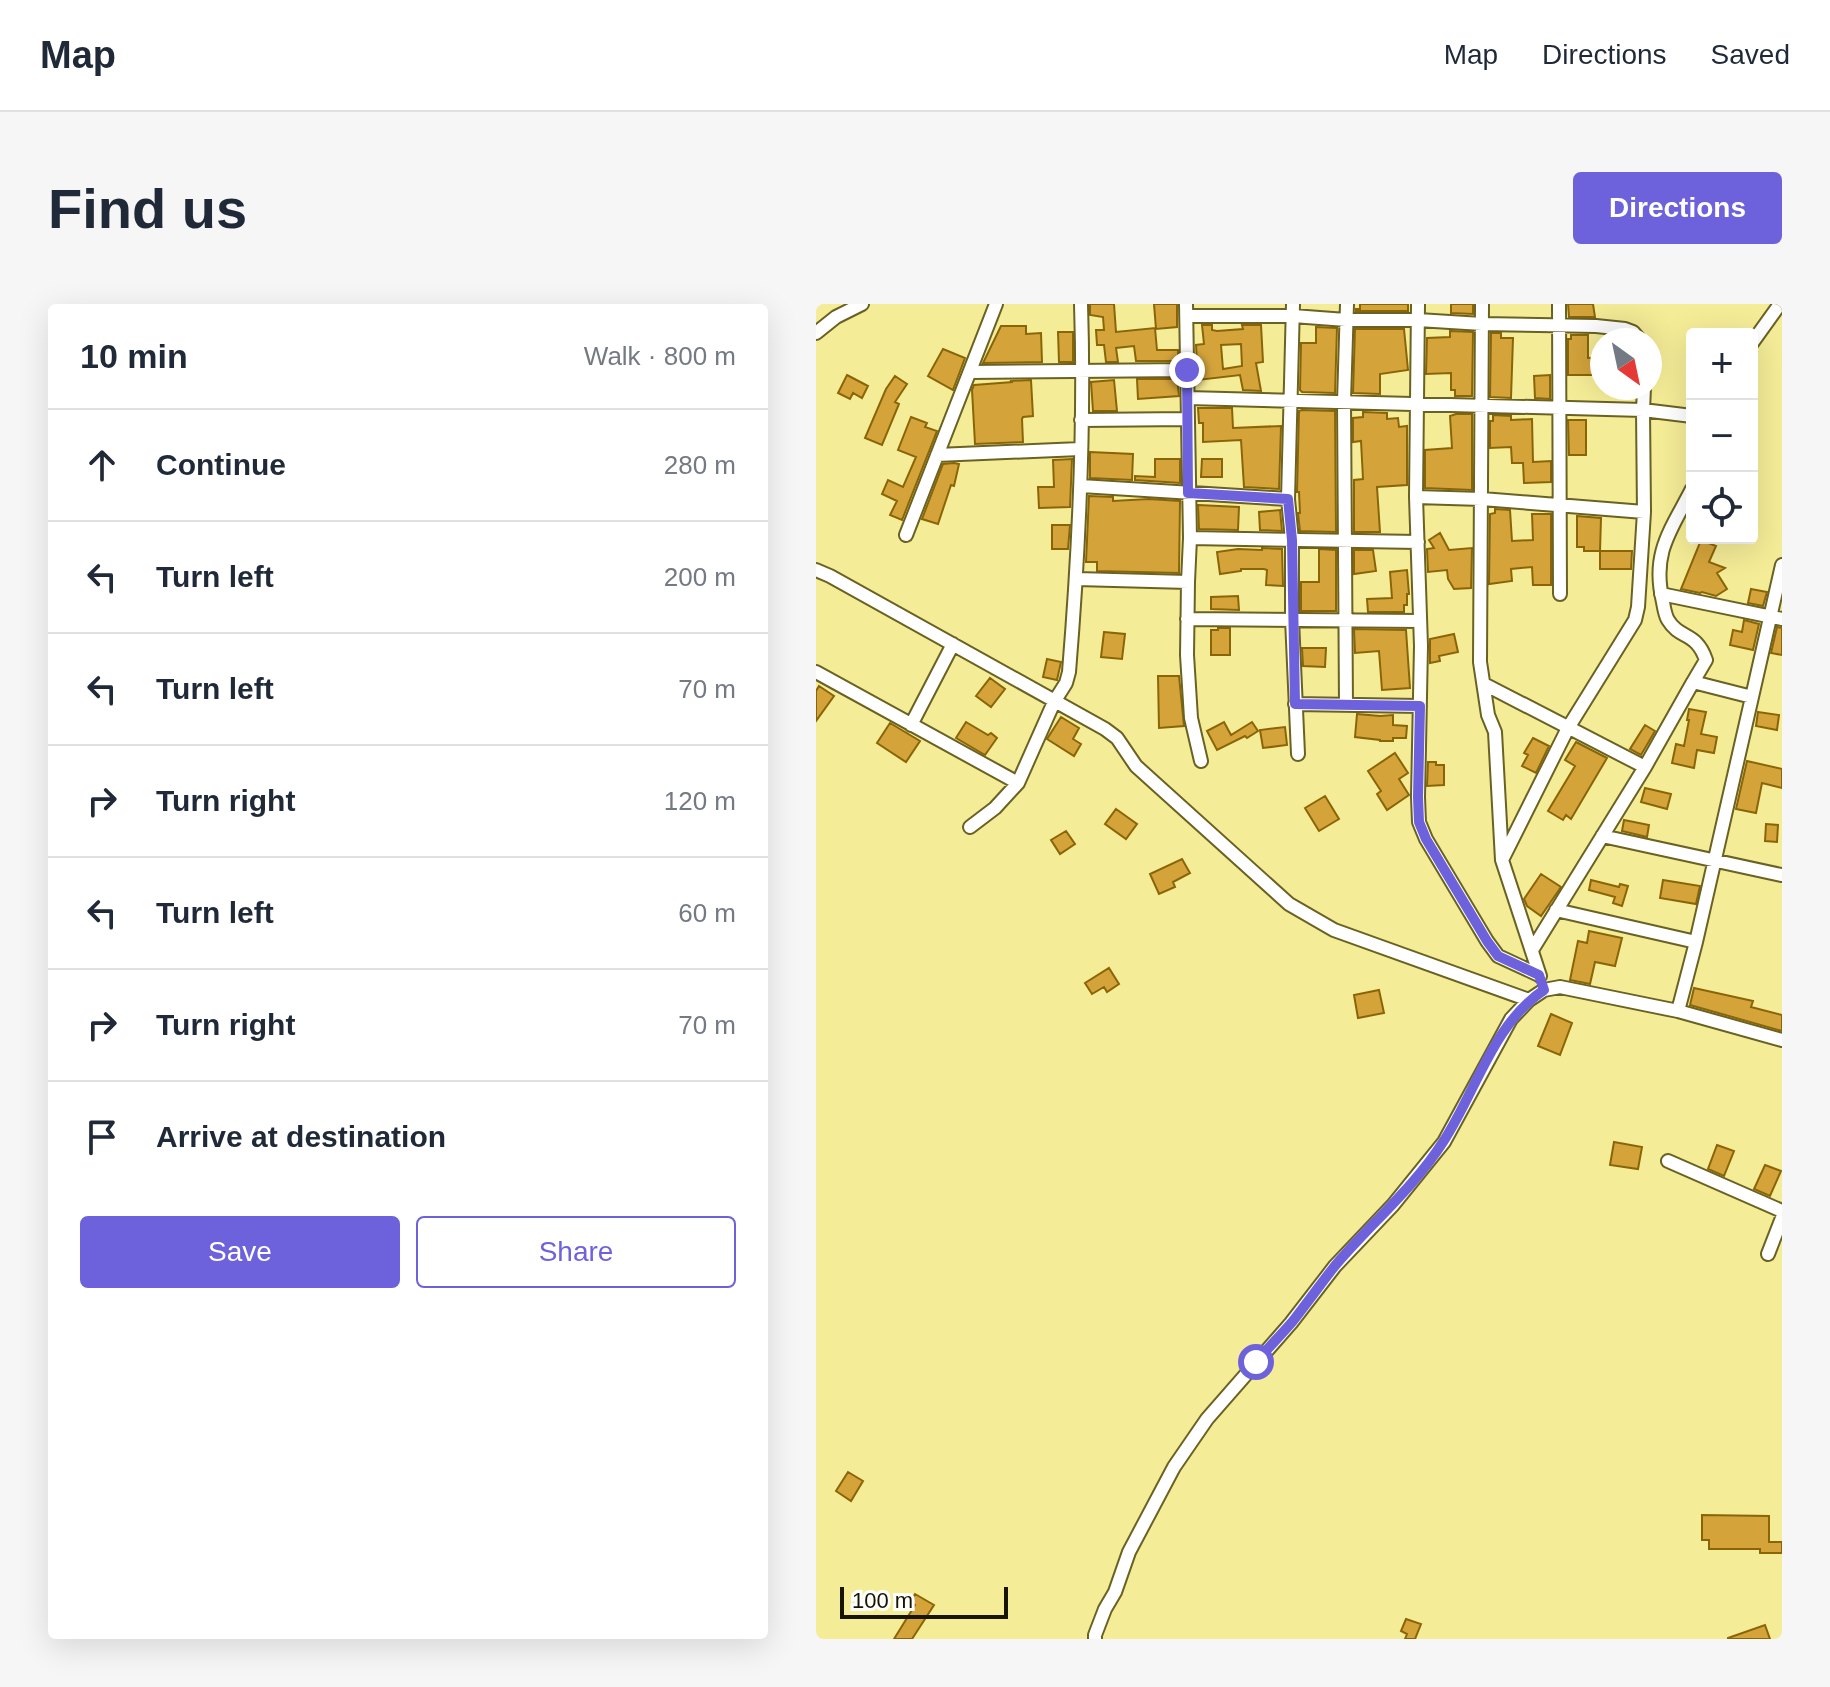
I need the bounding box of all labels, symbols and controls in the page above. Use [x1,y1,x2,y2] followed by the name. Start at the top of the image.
[40,34,116,76] text: Map
[1444,39,1498,70] text: Map
[1542,39,1667,70] text: Directions
[1711,39,1790,70] text: Saved
[1573,172,1782,244] button: Directions
[48,177,247,240] text: Find us
[1590,328,1662,400] north arrow
[1686,328,1758,544] map controls
[1686,328,1758,400] button: +
[80,337,188,375] text: 10 min
[584,341,736,371] text: Walk · 800 m
[1169,352,1205,388] route end
[1686,400,1758,472] button: −
[80,443,124,487] icon: ahead
[156,448,286,481] text: Continue
[664,450,736,480] text: 280 m
[1686,472,1758,544] button: locate
[80,555,124,599] icon: left
[156,560,274,593] text: Turn left
[664,562,736,592] text: 200 m
[80,667,124,711] icon: left
[156,672,274,705] text: Turn left
[678,674,736,704] text: 70 m
[80,779,124,823] icon: right
[156,784,295,817] text: Turn right
[664,786,736,816] text: 120 m
[80,891,124,935] icon: left
[156,896,274,929] text: Turn left
[678,898,736,928] text: 60 m
[80,1003,124,1047] icon: right
[156,1008,295,1041] text: Turn right
[678,1010,736,1040] text: 70 m
[80,1115,124,1159] icon: arrive
[156,1120,446,1153] text: Arrive at destination
[80,1216,400,1288] button: Save
[416,1216,736,1288] button: Share
[1238,1344,1274,1380] route start
[840,1583,1008,1619] scale bar
[852,1588,913,1613] text: 100 m

